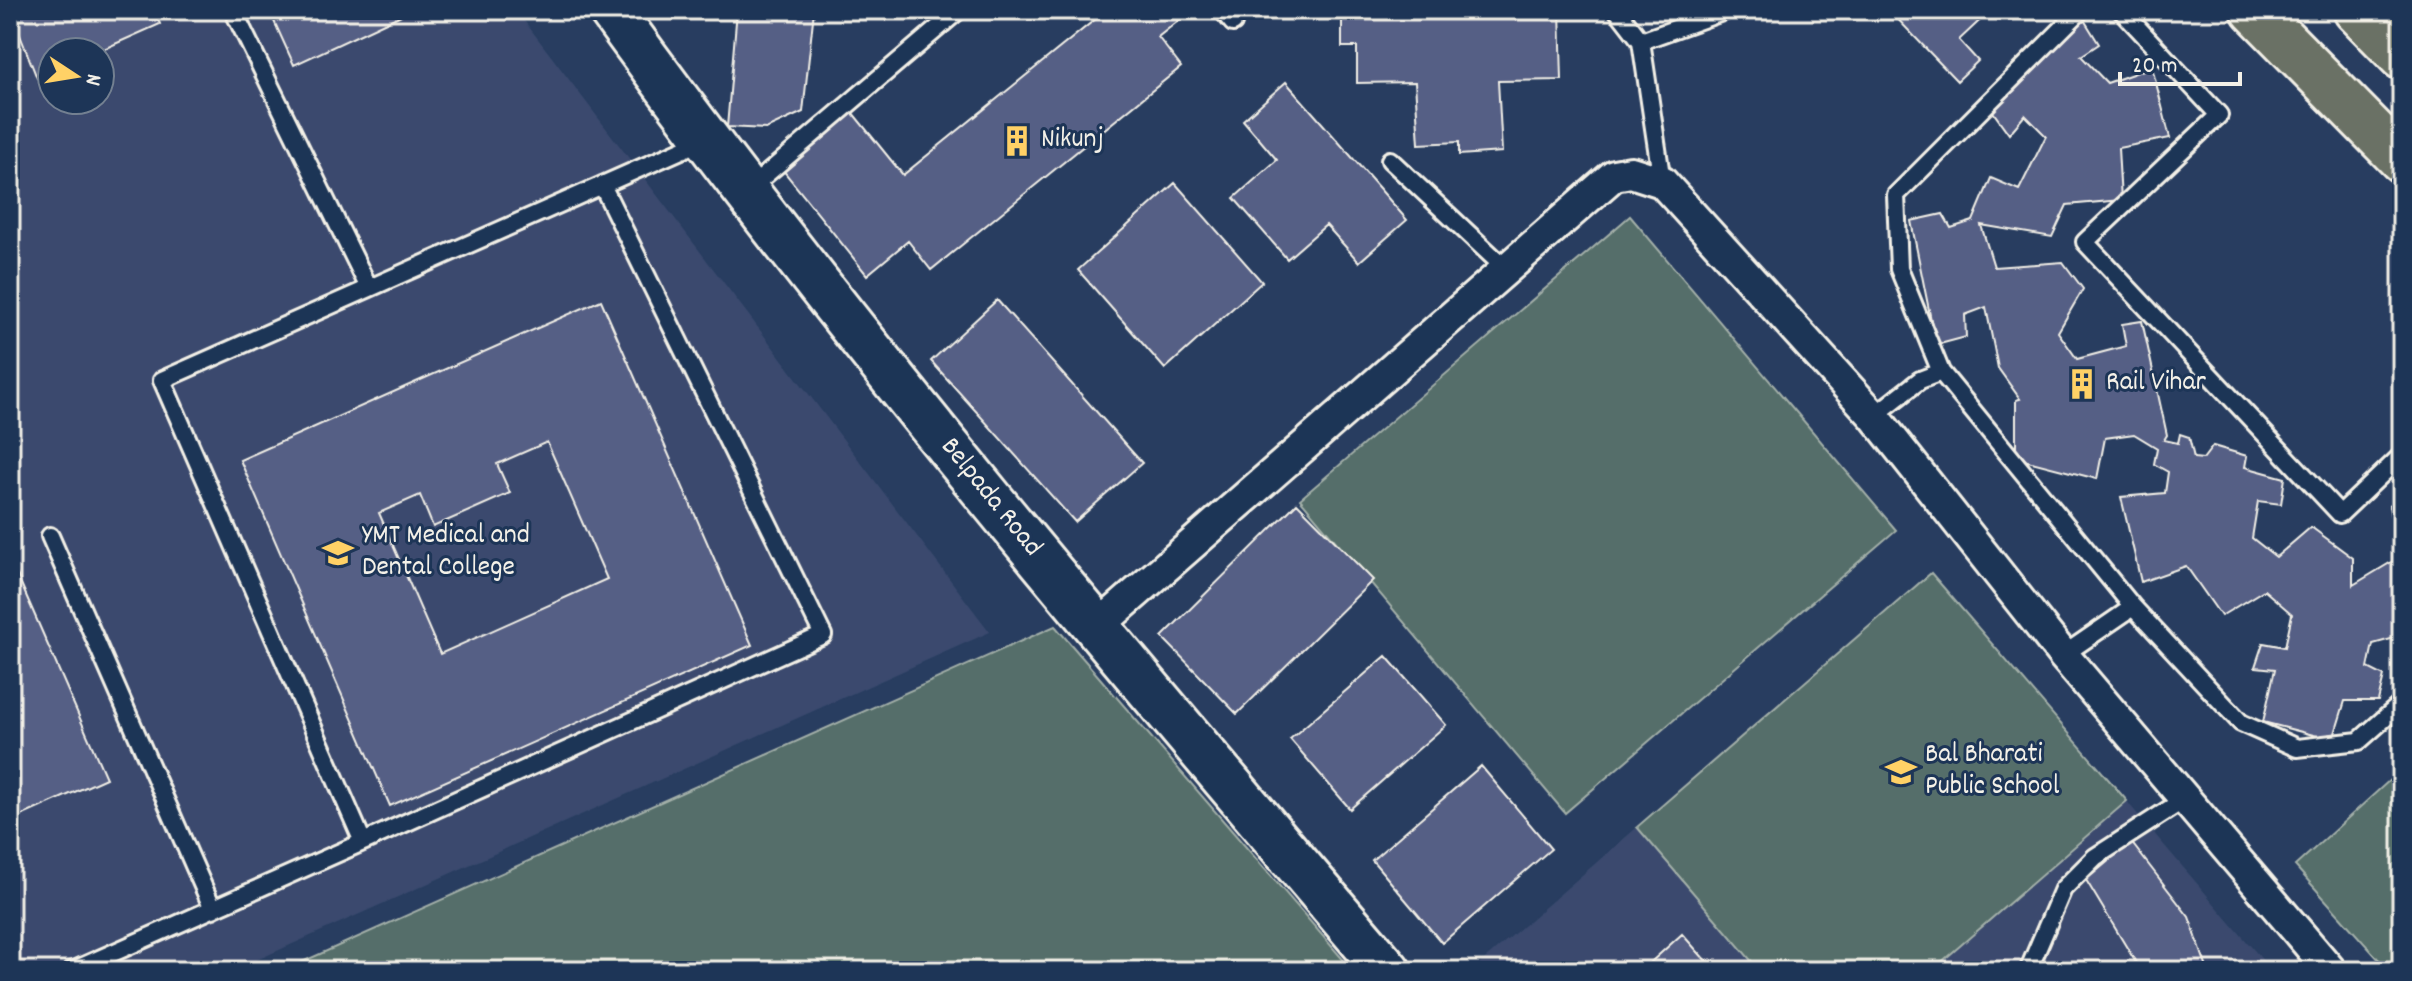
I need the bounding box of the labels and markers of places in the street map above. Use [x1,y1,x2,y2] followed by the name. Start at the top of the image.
[1041,121,1104,161] place label: Nikunj
[1000,124,1034,158] building icon: Nikunj
[2106,364,2207,404] place label: Rail Vihar
[2065,367,2099,401] building icon: Rail Vihar
[362,517,530,589] place label: YMT Medical and Dental College
[321,536,355,570] school or university icon: YMT Medical and Dental College
[1925,736,2060,808] place label: Bal Bharati Public School
[1884,755,1918,789] school or university icon: Bal Bharati Public School

